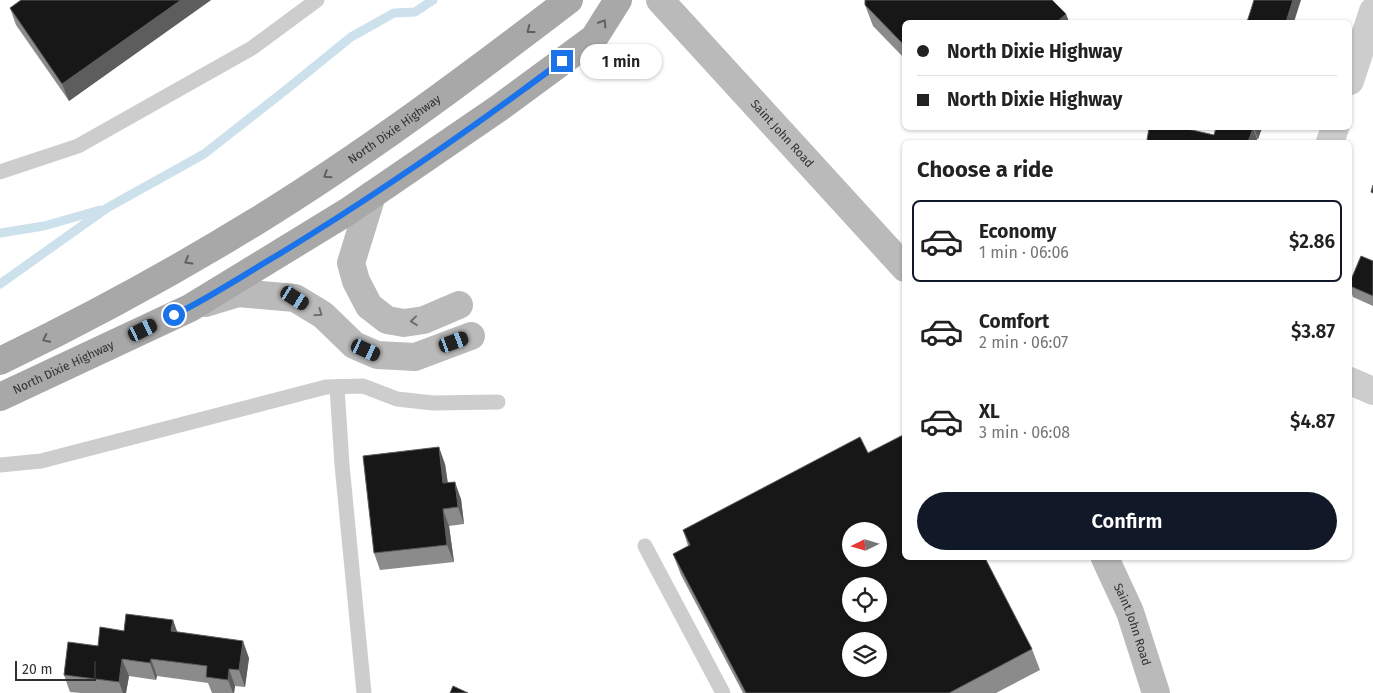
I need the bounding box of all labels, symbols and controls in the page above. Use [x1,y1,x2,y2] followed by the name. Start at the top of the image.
[597,19,607,28] one-way arrow
[527,24,536,32] one-way arrow
[947,40,1122,63] text: North Dixie Highway
[580,44,662,78] callout: 1 min
[551,50,573,72] route end
[602,52,640,71] text: 1 min
[947,88,1122,111] text: North Dixie Highway
[345,92,443,167] street label: North Dixie Highway
[748,97,817,170] street label: Saint John Road
[917,156,1053,183] text: Choose a ride
[323,169,332,179] one-way arrow
[919,219,964,264] icon: car
[979,220,1056,243] text: Economy
[1289,230,1335,253] text: $2.86
[979,243,1069,262] text: 1 min · 06:06
[185,254,194,264] one-way arrow
[278,284,311,312] car
[163,304,185,326] route start
[313,307,323,316] one-way arrow
[919,309,964,354] icon: car
[979,310,1049,333] text: Comfort
[410,316,418,327] one-way arrow
[126,317,159,343] car
[1291,320,1335,343] text: $3.87
[437,330,470,354] car
[42,333,51,343] one-way arrow
[979,333,1068,352] text: 2 min · 06:07
[349,337,382,363] car
[11,338,116,397] street label: North Dixie Highway
[919,399,964,444] icon: car
[979,400,1000,423] text: XL
[1290,410,1335,433] text: $4.87
[979,423,1070,442] text: 3 min · 06:08
[917,492,1337,550] button: Confirm
[842,522,888,568] north arrow
[842,522,887,677] map controls
[842,577,887,622] button: locate
[1111,581,1154,667] street label: Saint John Road
[842,632,887,677] button: layers
[15,658,96,681] scale bar
[22,661,52,678] text: 20 m

